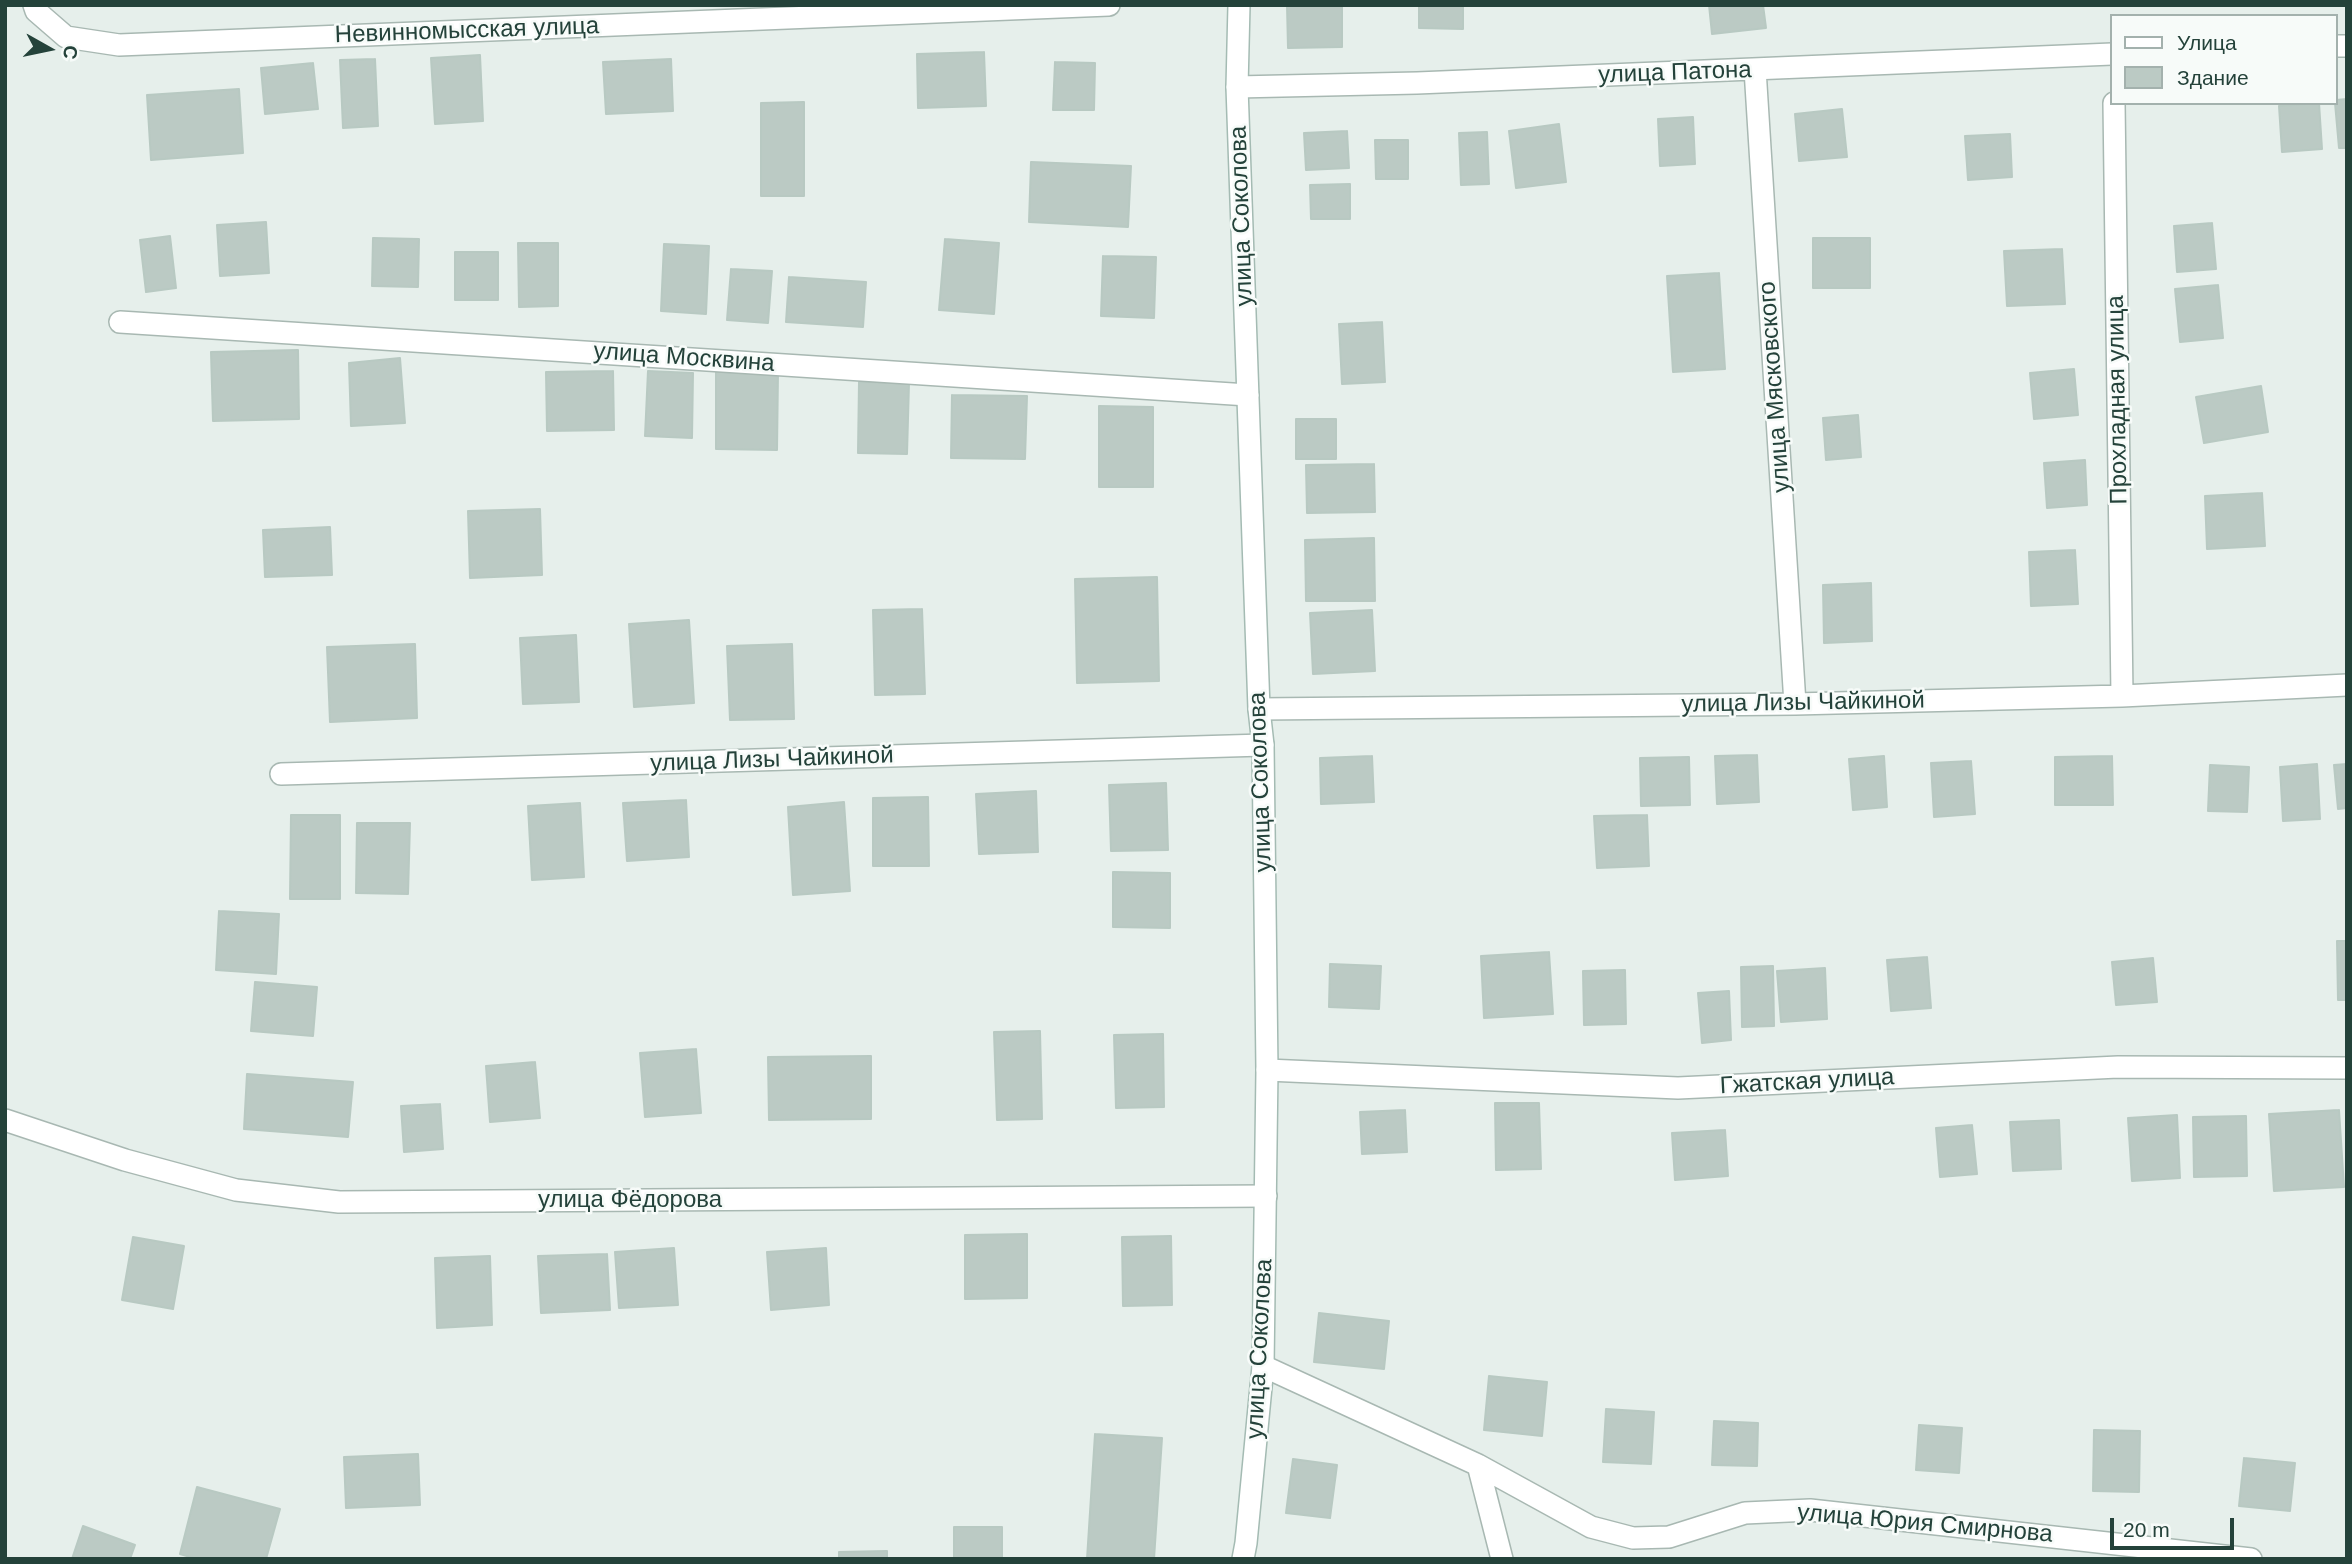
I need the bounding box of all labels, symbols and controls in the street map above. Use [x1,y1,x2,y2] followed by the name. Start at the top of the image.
[334,12,600,50] street label: Невинномысская улица
[14,14,84,84] north arrow
[2110,14,2338,105] legend
[2177,31,2237,54] text: Улица
[59,44,82,61] text: С
[1598,56,1752,90] street label: улица Патона
[2177,66,2249,89] text: Здание
[1224,125,1260,307] street label: улица Соколова
[1753,280,1797,494] street label: улица Мясковского
[2102,295,2134,505] street label: Прохладная улица
[592,337,776,379] street label: улица Москвина
[1681,686,1925,720] street label: улица Лизы Чайкиной
[1243,691,1279,873] street label: улица Соколова
[650,741,894,779] street label: улица Лизы Чайкиной
[1719,1063,1895,1101] street label: Гжатская улица
[538,1186,722,1214] street label: улица Фёдорова
[1241,1258,1279,1440] street label: улица Соколова
[1796,1498,2054,1550] street label: улица Юрия Смирнова
[2114,1504,2238,1548] scale bar
[2123,1518,2170,1541] text: 20 m

